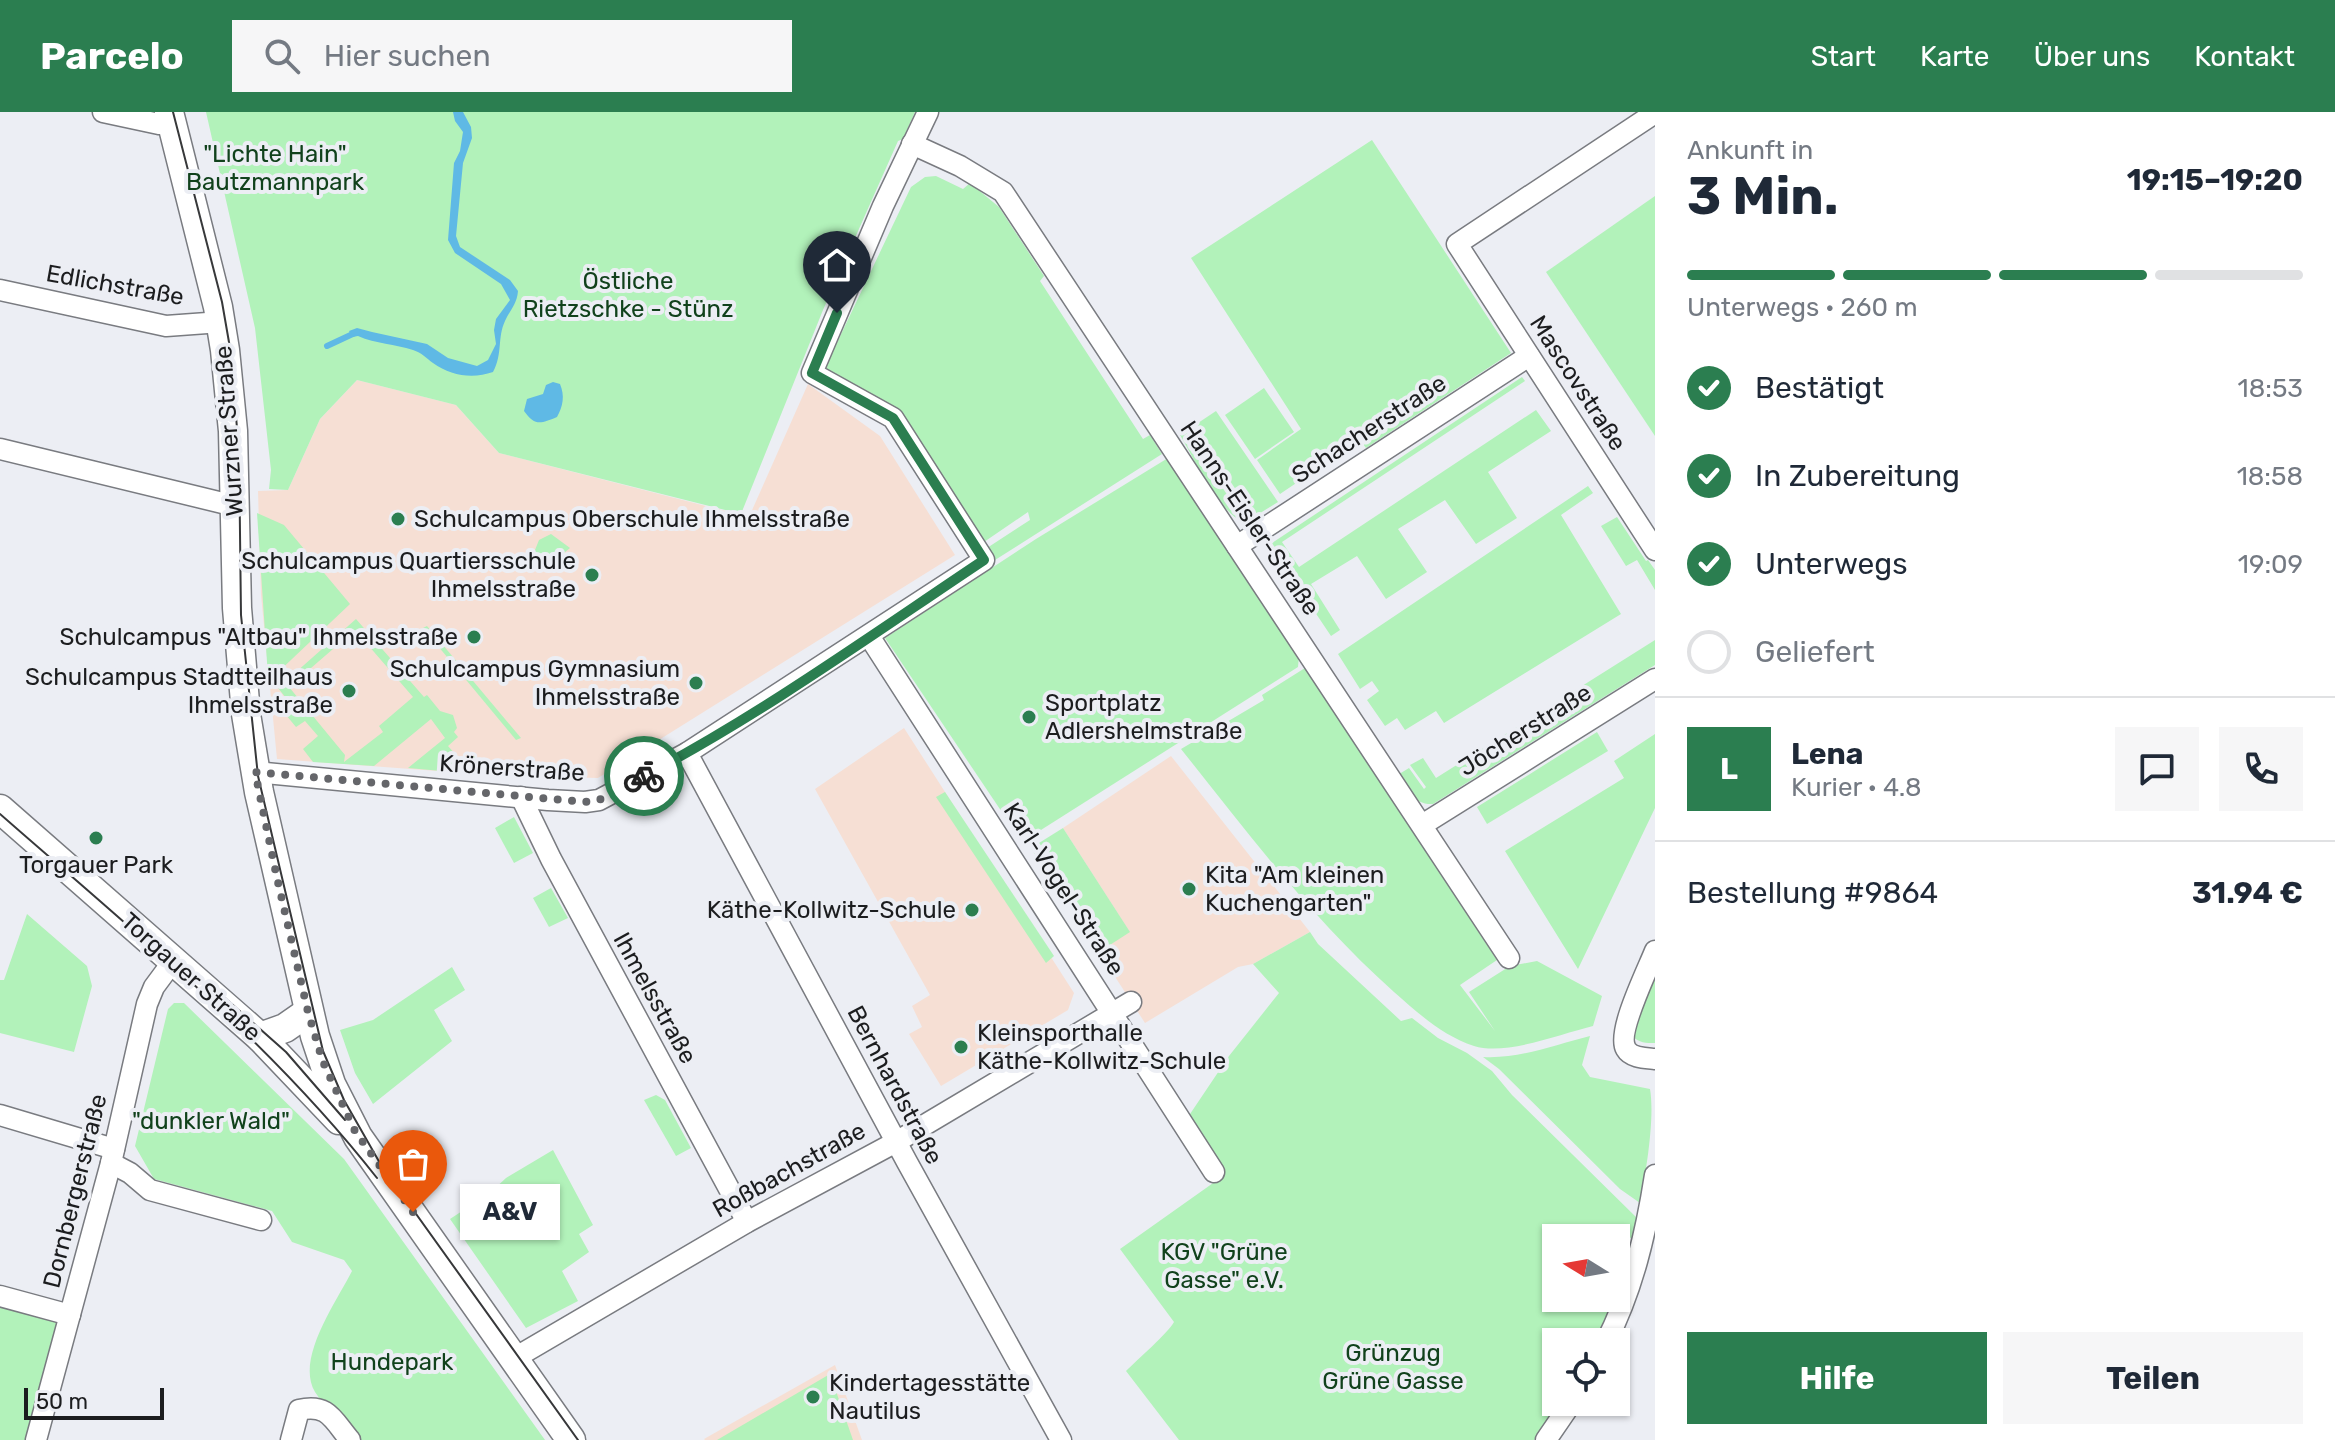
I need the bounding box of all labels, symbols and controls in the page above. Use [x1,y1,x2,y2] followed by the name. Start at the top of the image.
[232,20,792,92] search box
[40,33,184,79] text: Parcelo
[260,34,304,78] icon: search
[324,38,491,74] text: Hier suchen
[1811,40,1876,73] text: Start
[1920,40,1989,73] text: Karte
[2033,40,2150,73] text: Über uns
[2194,40,2295,73] text: Kontakt
[1687,135,1813,166] text: Ankunft in
[186,140,365,196] park label: "Lichte Hain" Bautzmannpark
[2127,162,2303,198] text: 19:15–19:20
[1687,165,1838,227] text: 3 Min.
[803,231,871,313] pin
[815,243,859,287] icon: home
[44,259,186,311] street label: Edlichstraße
[523,267,733,323] park label: Östliche Rietzschke - Stünz
[1687,292,1918,323] text: Unterwegs · 260 m
[1524,310,1632,456] street label: Mascovstraße
[209,345,249,517] street label: Wurzner Straße
[1687,366,1731,410] icon: check
[1287,369,1451,489] street label: Schacherstraße
[1755,370,1884,406] text: Bestätigt
[2238,373,2303,404] text: 18:53
[1175,416,1325,620] street label: Hanns-Eisler-Straße
[1687,454,1731,498] icon: check
[1755,458,1960,494] text: In Zubereitung
[2237,461,2303,492] text: 18:58
[414,505,850,533] place label: Schulcampus Oberschule Ihmelsstraße
[389,510,407,528] marker: Schulcampus Oberschule Ihmelsstraße
[1687,542,1731,586] icon: check
[1755,546,1908,582] text: Unterwegs
[241,547,576,603] place label: Schulcampus Quartiersschule Ihmelsstraße
[2238,549,2303,580] text: 19:09
[583,566,601,584] marker: Schulcampus Quartiersschule Ihmelsstraße
[60,623,458,651] place label: Schulcampus "Altbau" Ihmelsstraße
[465,628,483,646] marker: Schulcampus "Altbau" Ihmelsstraße
[1755,634,1875,670] text: Geliefert
[390,655,680,711] place label: Schulcampus Gymnasium Ihmelsstraße
[25,663,333,719] place label: Schulcampus Stadtteilhaus Ihmelsstraße
[687,674,705,692] marker: Schulcampus Gymnasium Ihmelsstraße
[1454,678,1596,782] street label: Jöcherstraße
[340,682,358,700] marker: Schulcampus Stadtteilhaus Ihmelsstraße
[1045,689,1242,745] place label: Sportplatz Adlershelmstraße
[1020,708,1038,726] marker: Sportplatz Adlershelmstraße
[2115,727,2199,811] button: chat
[2219,727,2303,811] button: phone
[604,736,684,816] courier
[1791,736,1864,772] text: Lena
[438,749,586,787] street label: Krönerstraße
[1720,751,1738,787] text: L
[622,754,666,798] icon: bike
[1791,772,1922,803] text: Kurier · 4.8
[998,797,1130,981] street label: Karl-Vogel-Straße
[87,829,105,847] marker: Torgauer Park
[19,851,174,879] place label: Torgauer Park
[1205,861,1384,917] place label: Kita "Am kleinen Kuchengarten"
[1687,875,1938,911] text: Bestellung #9864
[2192,875,2303,911] text: 31.94 €
[1180,880,1198,898] marker: Kita "Am kleinen Kuchengarten"
[707,896,956,924] place label: Käthe-Kollwitz-Schule
[963,901,981,919] marker: Käthe-Kollwitz-Schule
[115,907,267,1047] street label: Torgauer Straße
[608,928,702,1068] street label: Ihmelsstraße
[841,1001,949,1169] street label: Bernhardstraße
[977,1019,1226,1075] place label: Kleinsporthalle Käthe-Kollwitz-Schule
[952,1038,970,1056] marker: Kleinsporthalle Käthe-Kollwitz-Schule
[37,1091,113,1291] street label: Dornbergerstraße
[132,1107,290,1135] park label: "dunkler Wald"
[708,1116,870,1224] street label: Roßbachstraße
[379,1130,447,1212] pin
[391,1142,435,1186] icon: bag
[461,1184,561,1240] callout: A&V
[482,1196,538,1227] text: A&V
[1542,1224,1630,1312] north arrow
[1542,1224,1630,1416] map controls
[1160,1238,1288,1294] park label: KGV "Grüne Gasse" e.V.
[1542,1328,1630,1416] button: locate
[1687,1332,1987,1424] button: Hilfe
[2003,1332,2303,1424] button: Teilen
[1322,1339,1464,1395] park label: Grünzug Grüne Gasse
[331,1348,454,1376] park label: Hundepark
[829,1369,1030,1425] place label: Kindertagesstätte Nautilus
[24,1384,164,1420] scale bar
[36,1388,88,1415] text: 50 m
[804,1388,822,1406] marker: Kindertagesstätte Nautilus

